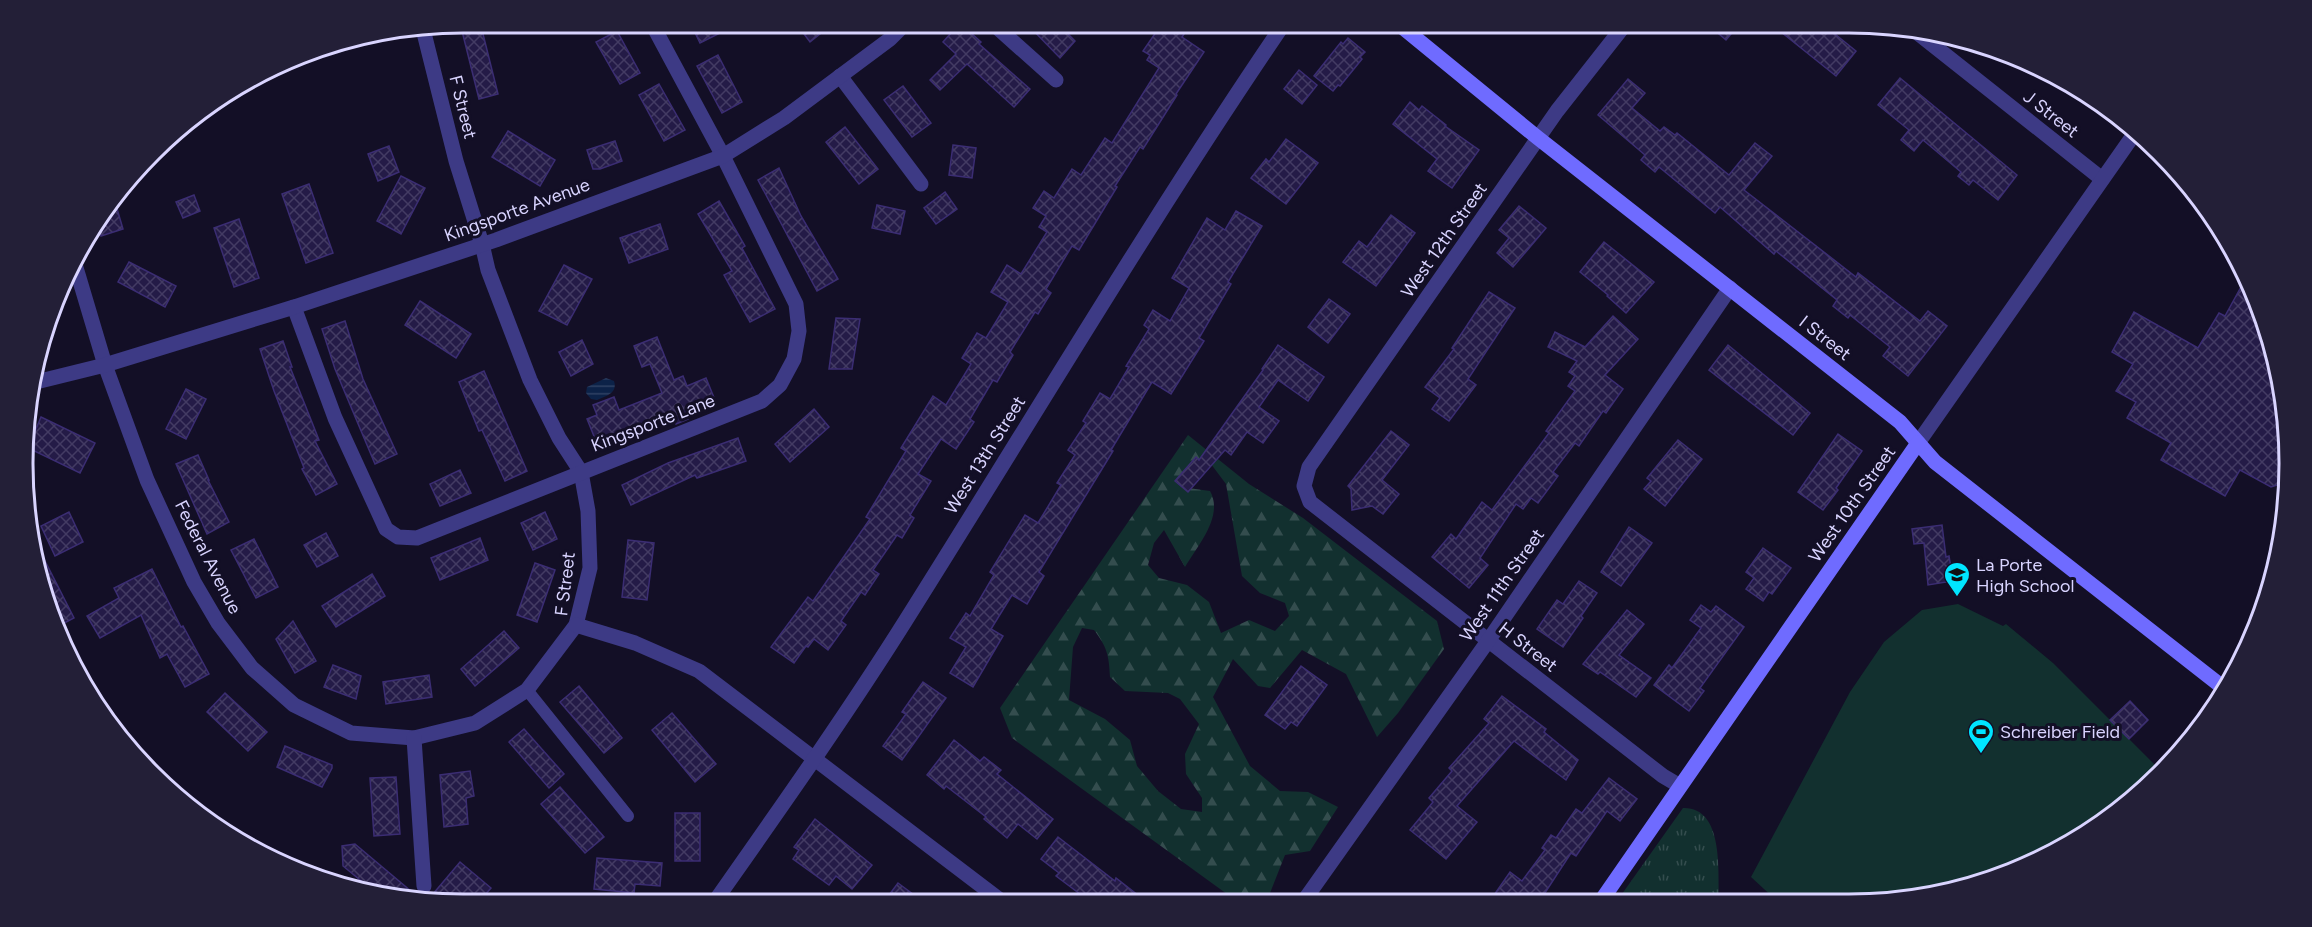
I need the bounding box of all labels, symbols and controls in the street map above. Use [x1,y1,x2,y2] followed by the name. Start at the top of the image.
[445,73,482,141] street label: F Street
[2019,86,2083,143] street label: J Street
[441,173,593,247] street label: Kingsporte Avenue
[1396,178,1492,302] street label: West 12th Street
[1795,311,1855,365] street label: I Street
[588,389,718,457] street label: Kingsporte Lane
[940,392,1030,518] street label: West 13th Street
[1804,442,1900,566] street label: West 10th Street
[170,497,246,618] street label: Federal Avenue
[1455,524,1549,646] street label: West 11th Street
[550,550,580,617] street label: F Street
[1976,554,2074,597] place label: La Porte High School
[1942,560,1972,598] school or university icon: La Porte High School
[1494,617,1562,677] street label: H Street
[1966,717,1996,755] sports icon: Schreiber Field
[2000,721,2120,743] place label: Schreiber Field

